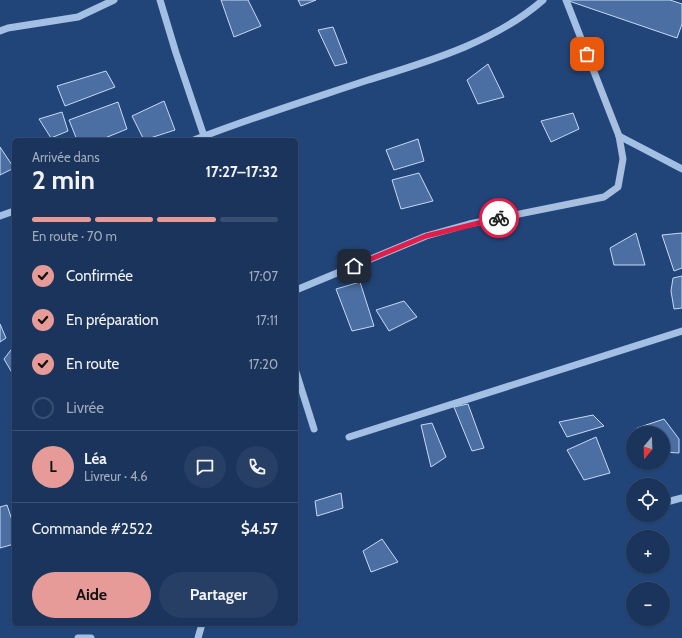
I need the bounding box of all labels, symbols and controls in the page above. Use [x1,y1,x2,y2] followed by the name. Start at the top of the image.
[570,37,604,71] pin
[576,43,598,65] icon: bag
[32,149,100,165] text: Arrivée dans
[206,163,278,181] text: 17:27–17:32
[32,164,95,196] text: 2 min
[479,198,519,238] courier
[488,207,510,229] icon: bike
[32,228,117,244] text: En route · 70 m
[337,249,371,283] pin
[343,255,365,277] icon: home
[32,265,54,287] icon: check
[66,267,133,285] text: Confirmée
[249,268,278,284] text: 17:07
[32,309,54,331] icon: check
[66,311,159,329] text: En préparation
[256,312,278,328] text: 17:11
[32,353,54,375] icon: check
[66,355,119,373] text: En route
[249,356,278,372] text: 17:20
[66,399,104,417] text: Livrée
[626,426,670,470] north arrow
[626,426,670,626] map controls
[184,446,226,488] button: chat
[236,446,278,488] button: phone
[84,450,107,468] text: Léa
[49,458,57,476] text: L
[84,468,148,484] text: Livreur · 4.6
[626,478,670,522] button: locate
[32,520,153,538] text: Commande #2522
[241,520,278,538] text: $4.57
[626,530,670,574] button: +
[32,572,151,618] button: Aide
[159,572,278,618] button: Partager
[626,582,670,626] button: −

